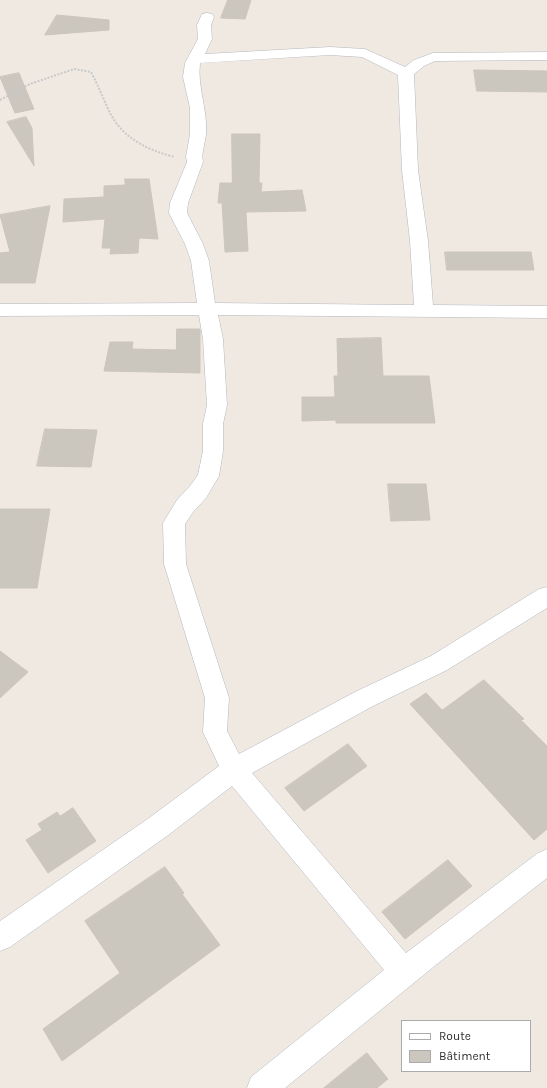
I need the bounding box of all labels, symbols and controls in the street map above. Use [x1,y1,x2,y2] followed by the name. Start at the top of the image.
[401,1020,531,1072] legend
[439,1029,471,1043] text: Route
[439,1049,490,1063] text: Bâtiment

